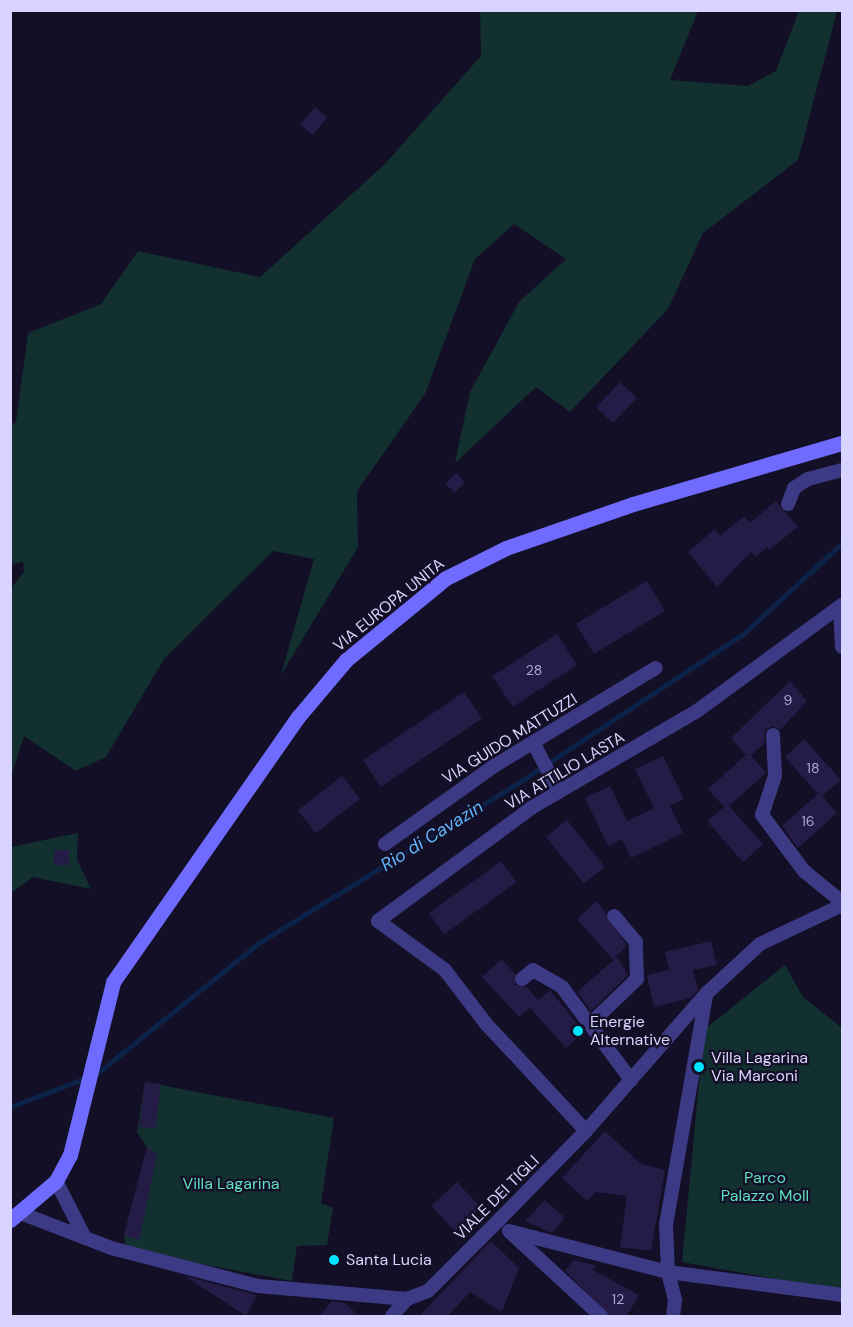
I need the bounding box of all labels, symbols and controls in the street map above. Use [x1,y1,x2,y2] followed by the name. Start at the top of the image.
[330,554,448,656] street label: VIA EUROPA UNITA
[526,662,542,678] house number: 28
[439,690,581,788] street label: VIA GUIDO MATTUZZI
[784,692,792,708] house number: 9
[502,728,628,814] street label: VIA ATTILIO LASTA
[807,760,819,776] house number: 18
[377,796,487,876] water label: Rio di Cavazin
[801,813,815,829] house number: 16
[590,1012,670,1050] place label: Energie Alternative
[571,1024,585,1038] marker: Energie Alternative
[711,1048,808,1086] place label: Villa Lagarina Via Marconi
[692,1060,706,1074] marker: Villa Lagarina Via Marconi
[451,1152,543,1244] street label: VIALE DEI TIGLI
[721,1168,809,1206] park label: Parco Palazzo Moll
[182,1174,280,1194] park label: Villa Lagarina
[346,1250,432,1270] place label: Santa Lucia
[327,1253,341,1267] marker: Santa Lucia
[612,1291,624,1307] house number: 12

